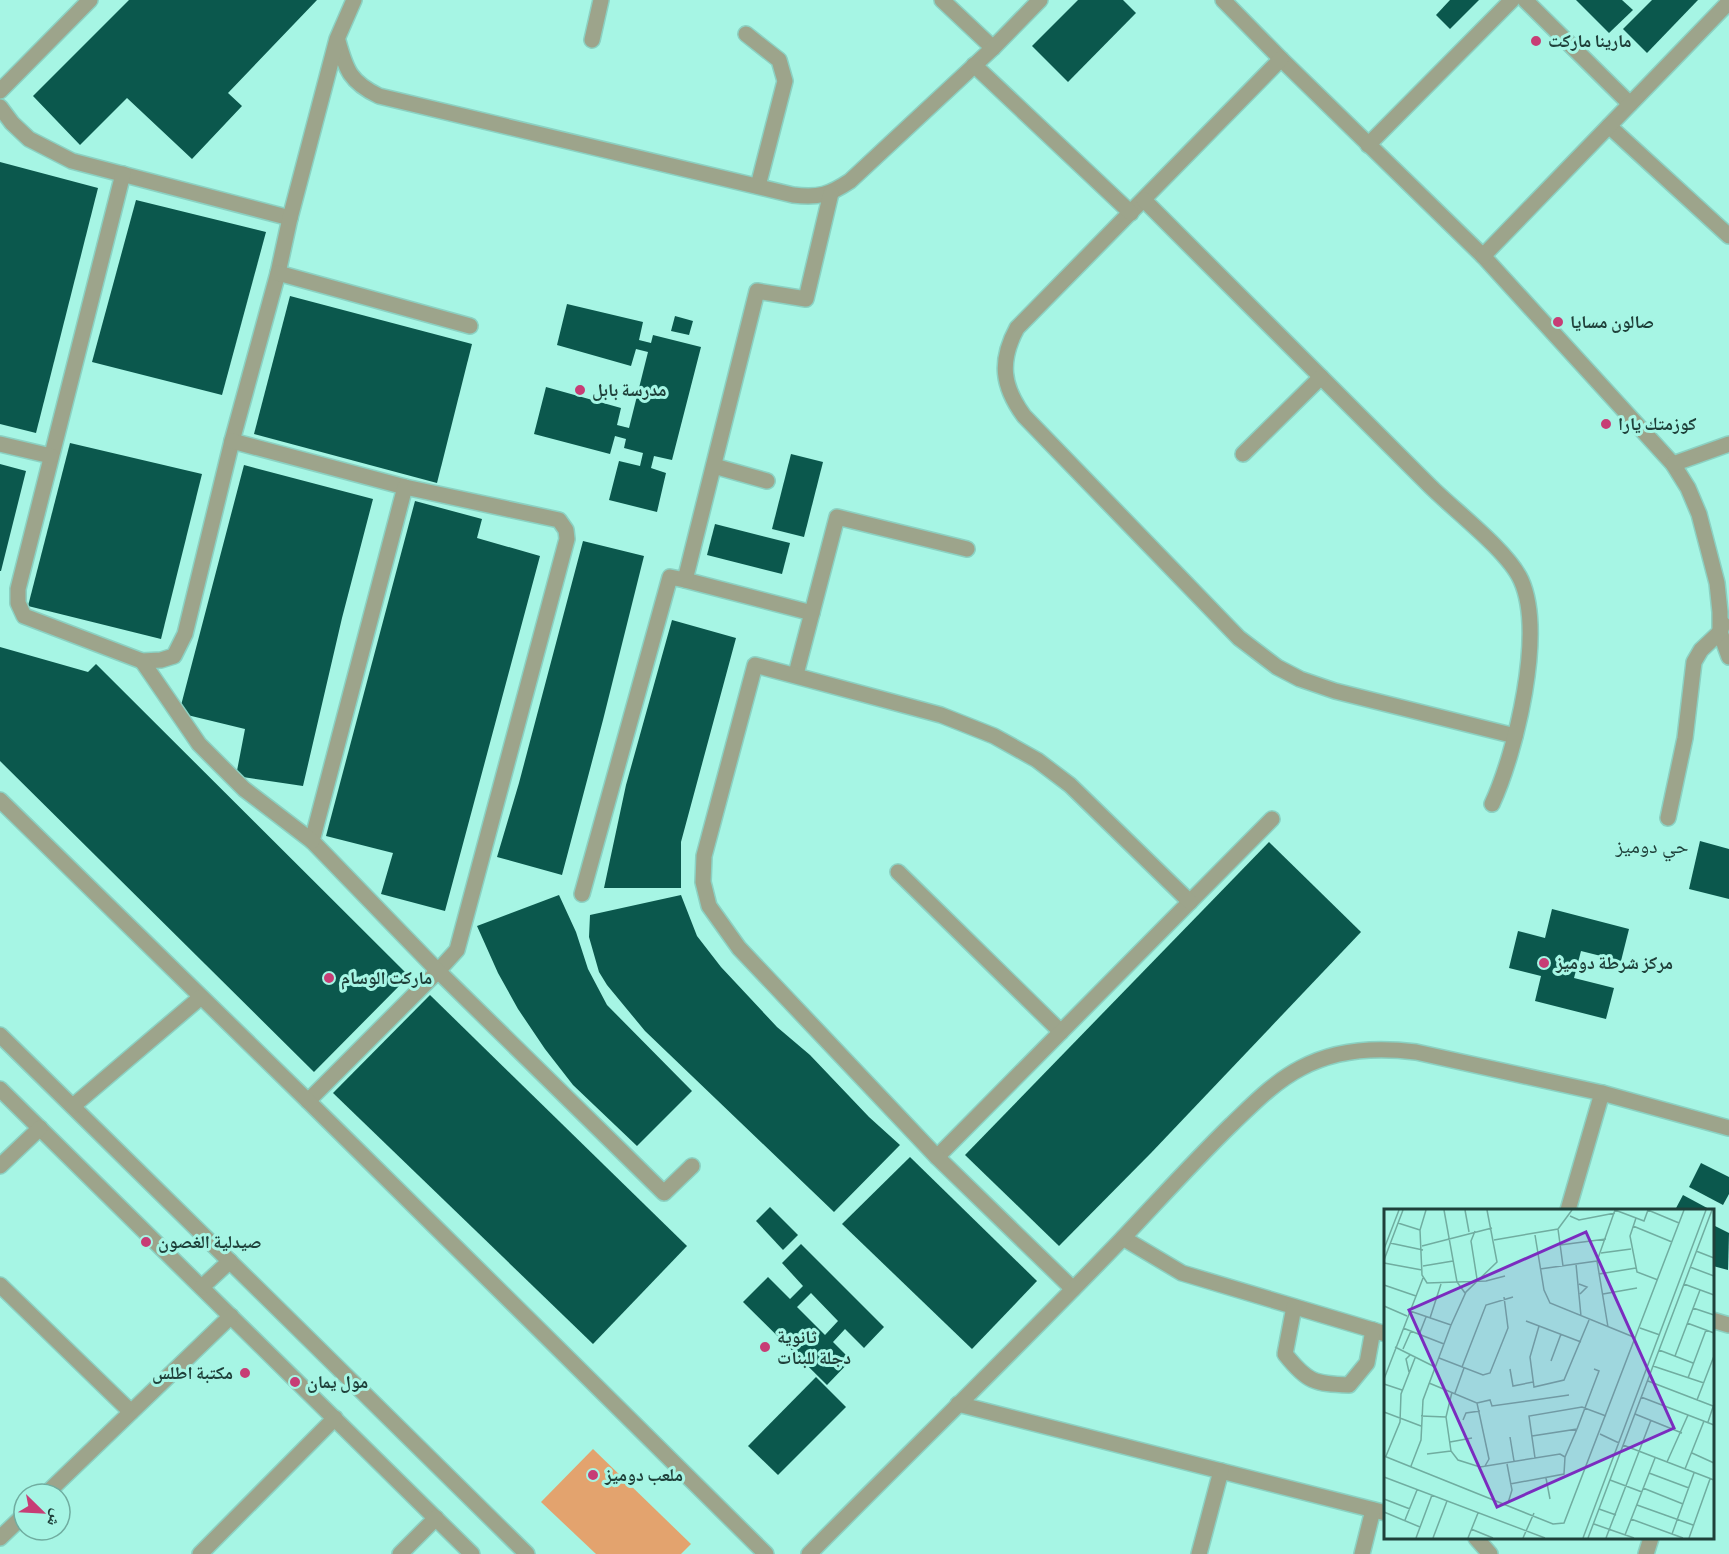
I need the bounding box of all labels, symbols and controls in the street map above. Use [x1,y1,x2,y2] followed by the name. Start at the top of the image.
[1548,30,1632,52] place label: مارينا ماركت
[1529,34,1543,48] marker: مارينا ماركت
[1570,311,1654,333] place label: صالون مسايا
[1551,315,1565,329] marker: صالون مسايا
[592,379,667,401] place label: مدرسة بابل
[573,383,587,397] marker: مدرسة بابل
[1618,413,1697,435] place label: كوزمتك يارا
[1599,417,1613,431] marker: كوزمتك يارا
[1614,834,1689,862] district label: حي دوميز
[1555,952,1673,974] place label: مركز شرطة دوميز
[1537,956,1551,970] marker: مركز شرطة دوميز
[341,967,432,990] place label: ماركت الوسام
[322,971,336,985] marker: ماركت الوسام
[1384,1209,1714,1539] inset map
[158,1231,262,1253] place label: صيدلية الغصون
[139,1235,153,1249] marker: صيدلية الغصون
[777,1326,851,1369] place label: ثانوية دجلة للبنات
[758,1340,772,1354] marker: ثانوية دجلة للبنات
[152,1362,233,1384] place label: مكتبة اطلس
[238,1366,252,1380] marker: مكتبة اطلس
[307,1371,368,1393] place label: مول يمان
[288,1375,302,1389] marker: مول يمان
[604,1464,683,1486] place label: ملعب دوميز
[586,1468,600,1482] marker: ملعب دوميز
[12,1482,72,1542] north arrow
[43,1506,67,1530] text: ش

